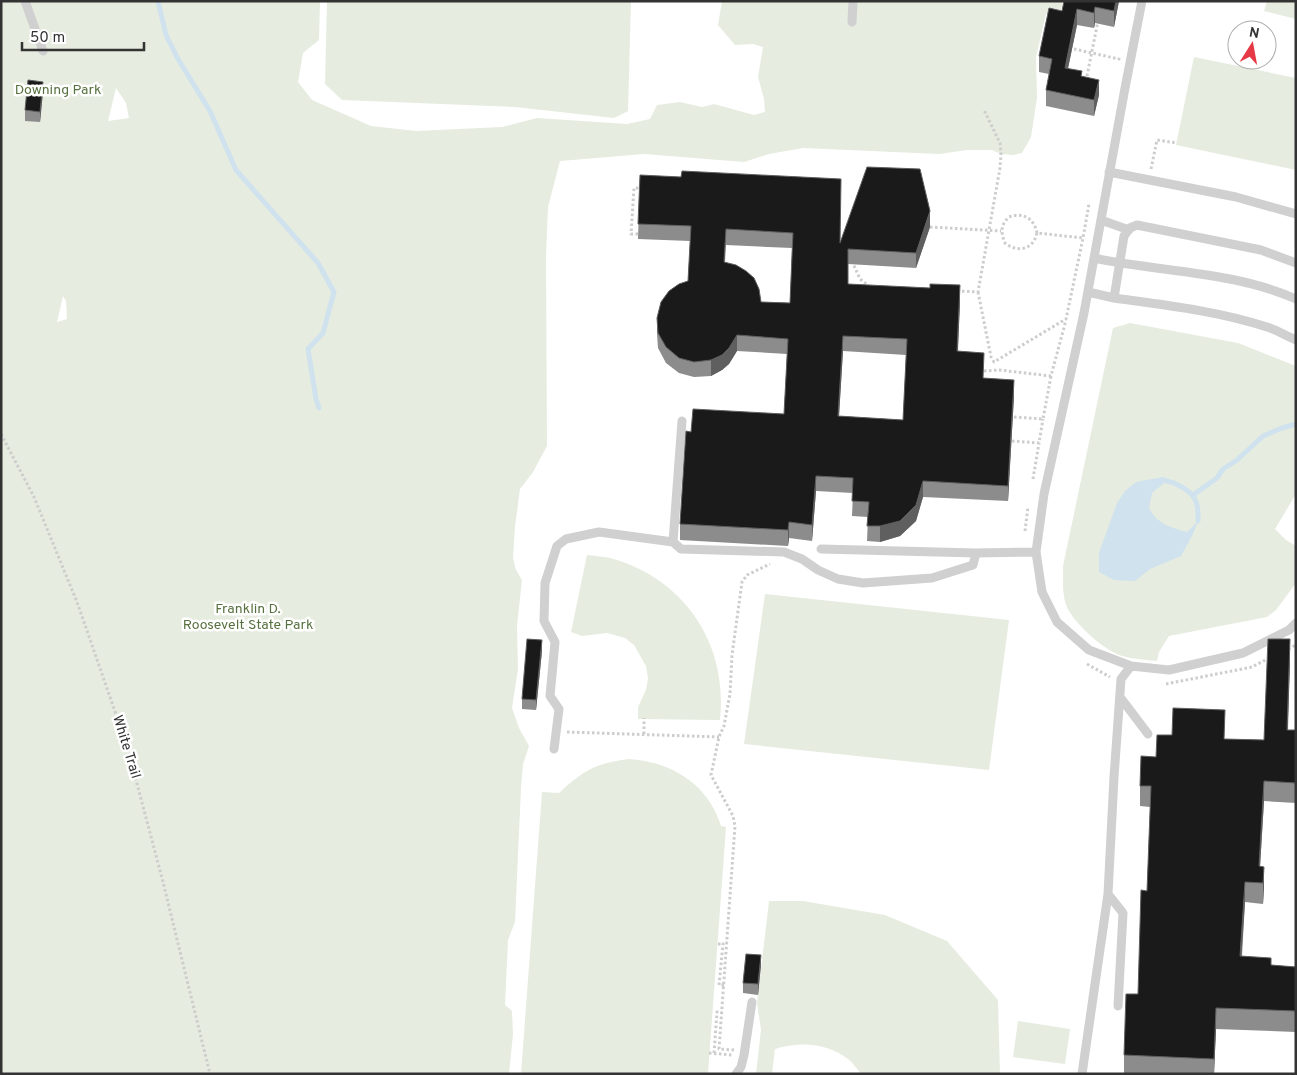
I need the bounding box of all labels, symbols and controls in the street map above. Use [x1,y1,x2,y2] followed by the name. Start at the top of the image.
[22,20,145,52] scale bar
[1227,20,1277,70] north arrow
[1248,24,1261,43] text: N
[30,29,65,48] text: 50 m
[15,82,101,99] park label: Downing Park
[183,601,313,634] park label: Franklin D. Roosevelt State Park
[108,713,144,781] street label: White Trail

